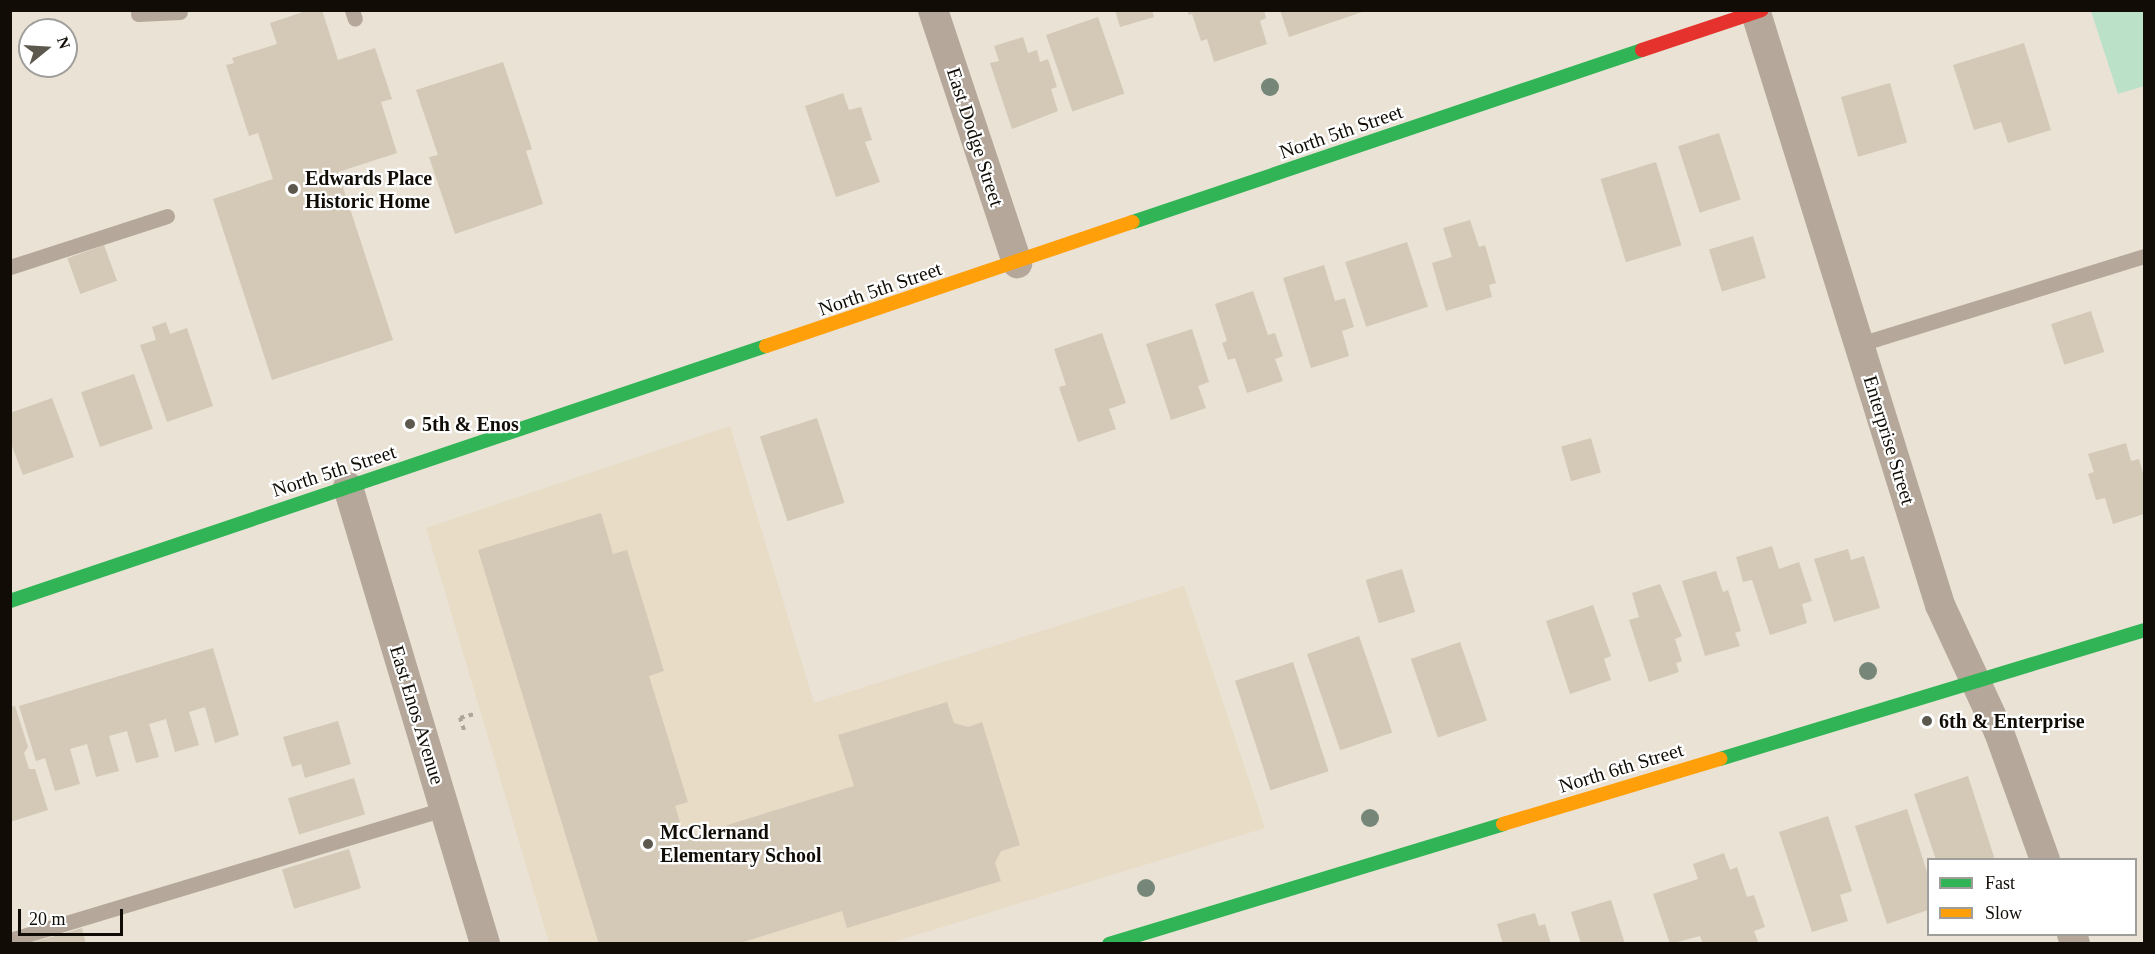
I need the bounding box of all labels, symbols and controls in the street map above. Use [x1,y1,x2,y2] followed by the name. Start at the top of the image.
[18,18,78,78] north arrow
[54,35,74,51] text: N
[941,65,1009,209] street label: East Dodge Street
[1276,100,1406,164] street label: North 5th Street
[305,166,432,213] place label: Edwards Place Historic Home
[286,182,300,196] marker: Edwards Place Historic Home
[815,257,945,321] street label: North 5th Street
[1858,372,1920,508] street label: Enterprise Street
[422,412,519,436] place label: 5th & Enos
[403,417,417,431] marker: 5th & Enos
[269,440,399,502] street label: North 5th Street
[384,642,450,788] street label: East Enos Avenue
[1939,709,2085,733] place label: 6th & Enterprise
[1920,714,1934,728] marker: 6th & Enterprise
[1556,738,1686,798] street label: North 6th Street
[660,820,822,867] place label: McClernand Elementary School
[641,837,655,851] marker: McClernand Elementary School
[1927,858,2137,936] legend
[1985,873,2015,893] text: Fast
[21,897,126,935] scale bar
[1985,903,2022,923] text: Slow
[29,909,66,929] text: 20 m

